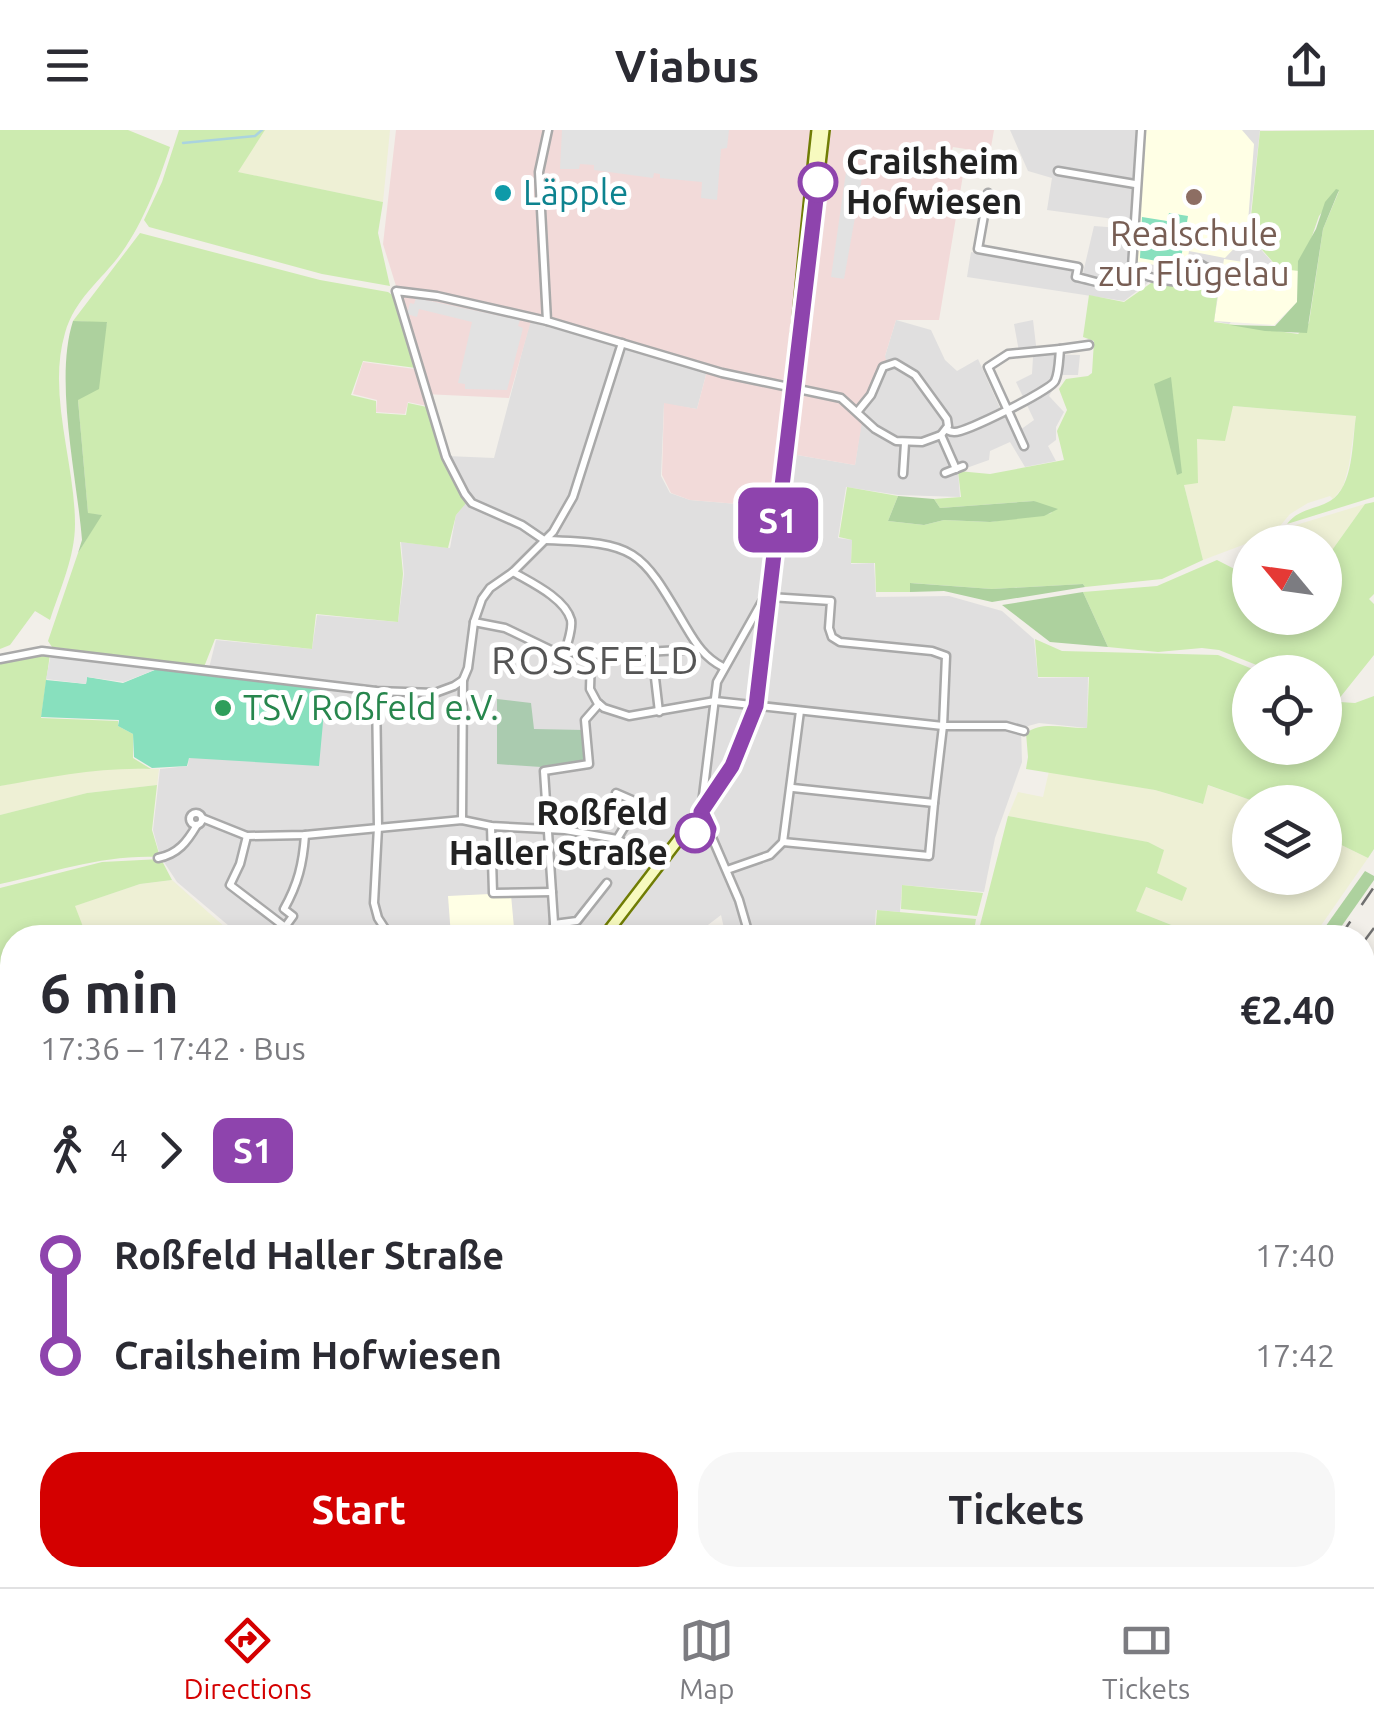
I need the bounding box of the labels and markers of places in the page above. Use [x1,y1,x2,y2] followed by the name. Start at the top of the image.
[846,141,1022,221] place label: Crailsheim Hofwiesen
[799,163,837,201] marker: Crailsheim Hofwiesen
[523,172,628,212] place label: Läpple
[492,182,514,204] marker: Läpple
[1183,186,1205,208] marker: Realschule zur Flügelau
[1098,213,1290,293] place label: Realschule zur Flügelau
[243,687,499,727] place label: TSV Roßfeld e.V.
[212,697,234,719] marker: TSV Roßfeld e.V.
[449,792,668,872] place label: Roßfeld Haller Straße
[676,814,714,852] marker: Roßfeld Haller Straße

